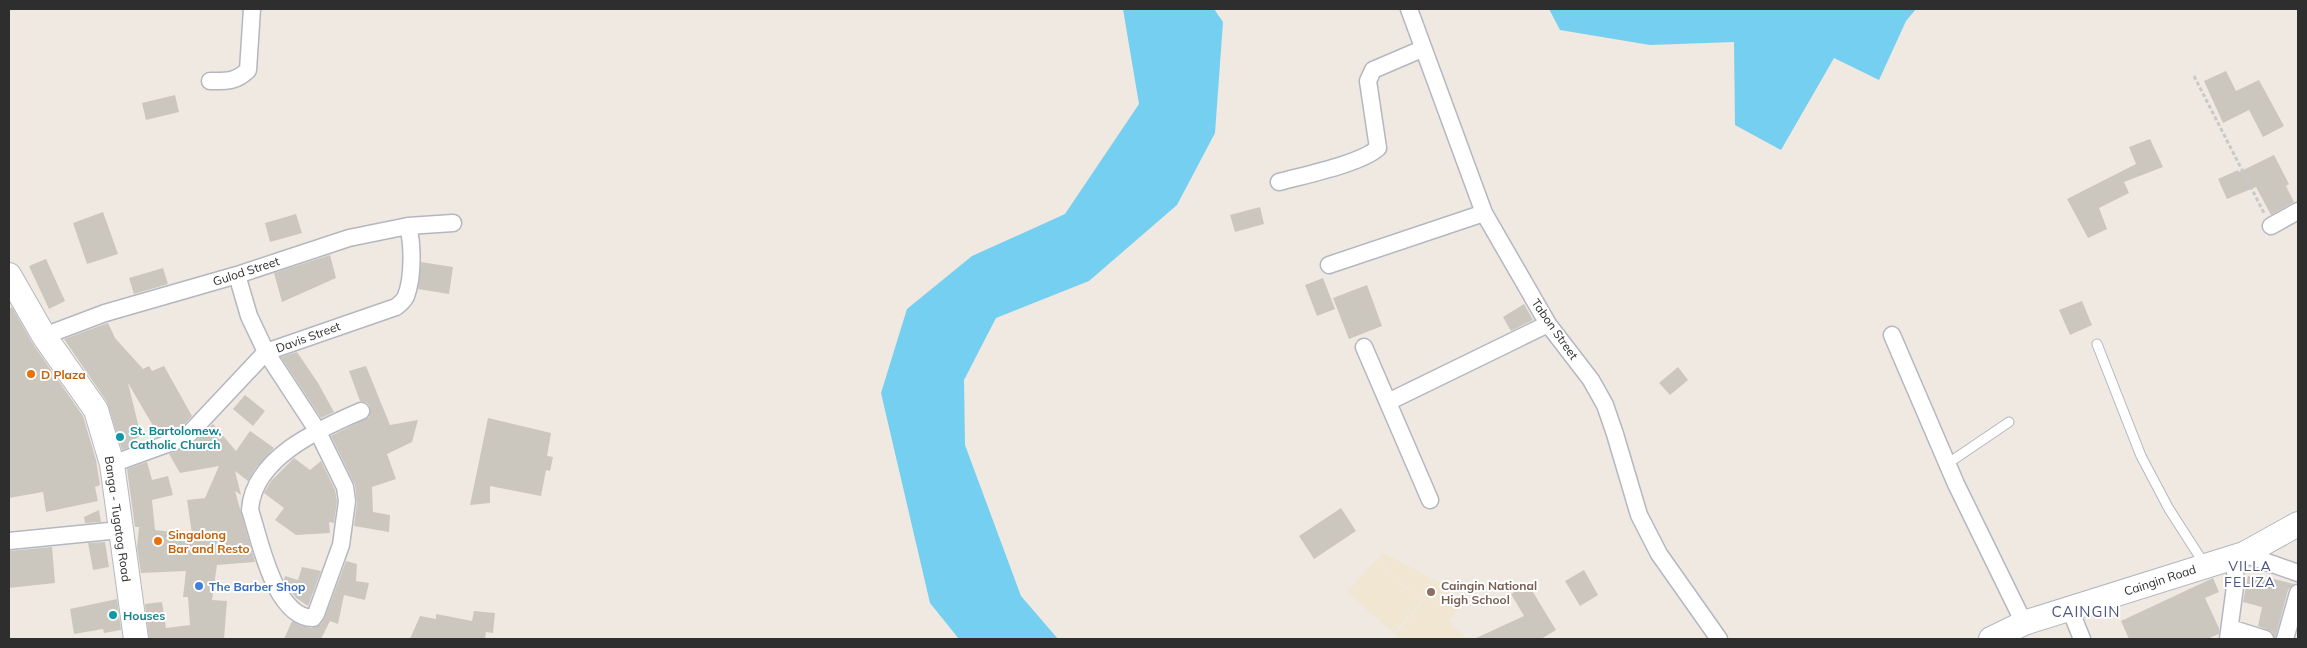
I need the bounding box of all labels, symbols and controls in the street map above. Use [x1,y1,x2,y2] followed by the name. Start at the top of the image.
[211,253,281,289] street label: Gulod Street
[1529,296,1581,362] street label: Tabon Street
[274,318,342,356] street label: Davis Street
[41,367,86,382] place label: D Plaza
[25,368,37,380] marker: D Plaza
[130,423,222,452] place label: St. Bartolomew, Catholic Church
[114,431,126,443] marker: St. Bartolomew, Catholic Church
[102,455,134,583] street label: Banga - Tugatog Road
[168,527,250,556] place label: Singalong Bar and Resto
[152,535,164,547] marker: Singalong Bar and Resto
[2224,557,2276,591] district label: VILLA FELIZA
[2122,561,2198,599] street label: Caingin Road
[1441,578,1537,607] place label: Caingin National High School
[209,579,306,594] place label: The Barber Shop
[193,580,205,592] marker: The Barber Shop
[1425,586,1437,598] marker: Caingin National High School
[2051,602,2121,621] district label: CAINGIN
[123,608,165,623] place label: Houses
[107,609,119,621] marker: Houses

